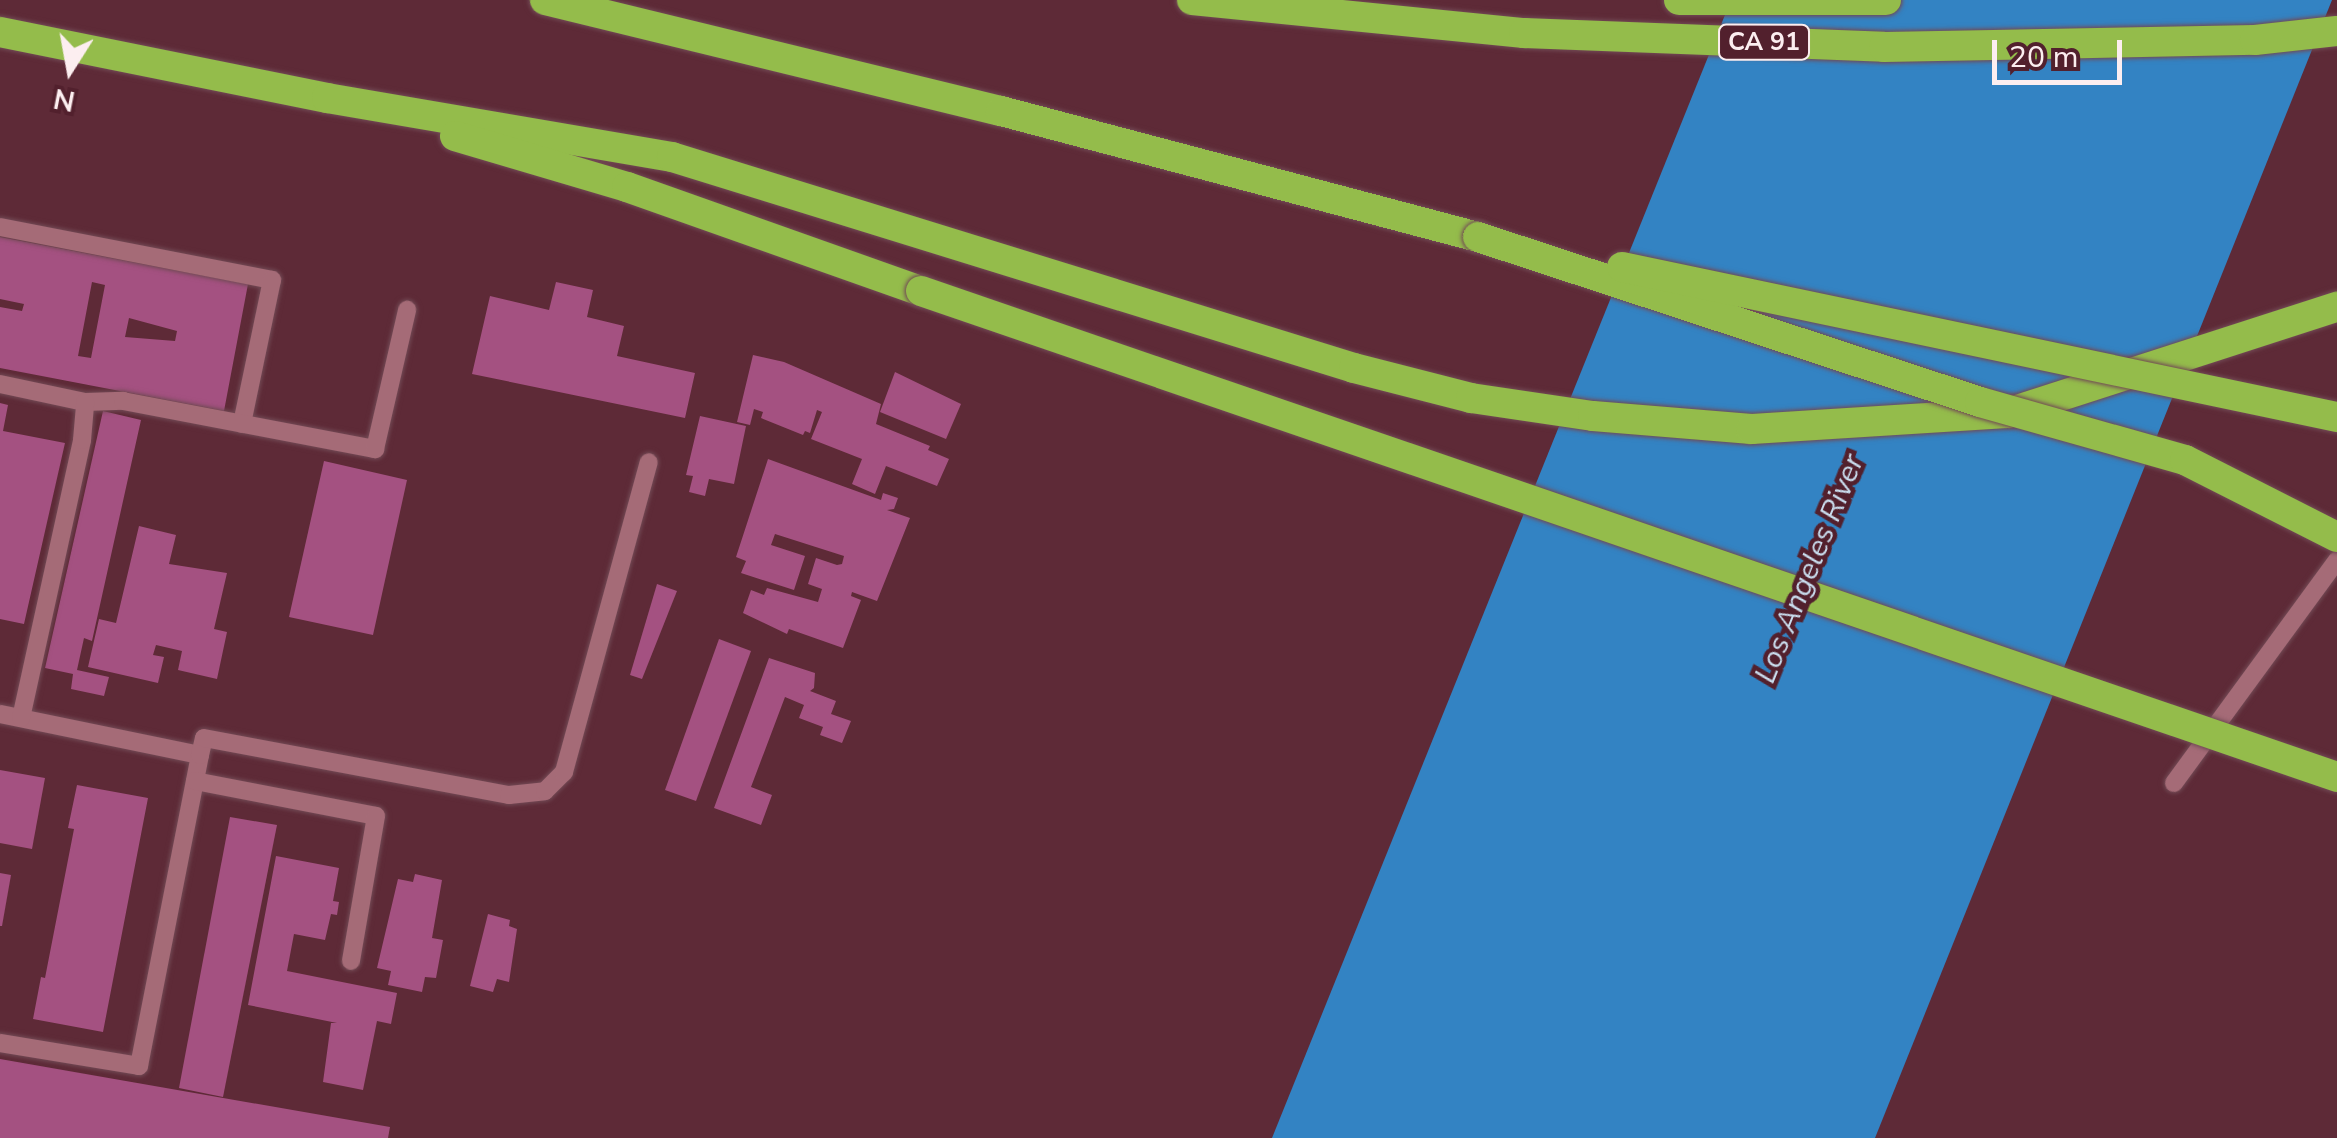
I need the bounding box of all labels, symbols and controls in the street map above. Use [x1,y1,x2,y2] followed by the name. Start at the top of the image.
[20,20,120,120] north arrow
[1997,20,2127,82] scale bar
[1716,22,1812,62] road number: CA 91
[2009,37,2078,78] text: 20 m
[50,79,78,120] text: N
[1748,450,1872,688] water label: Los Angeles River

